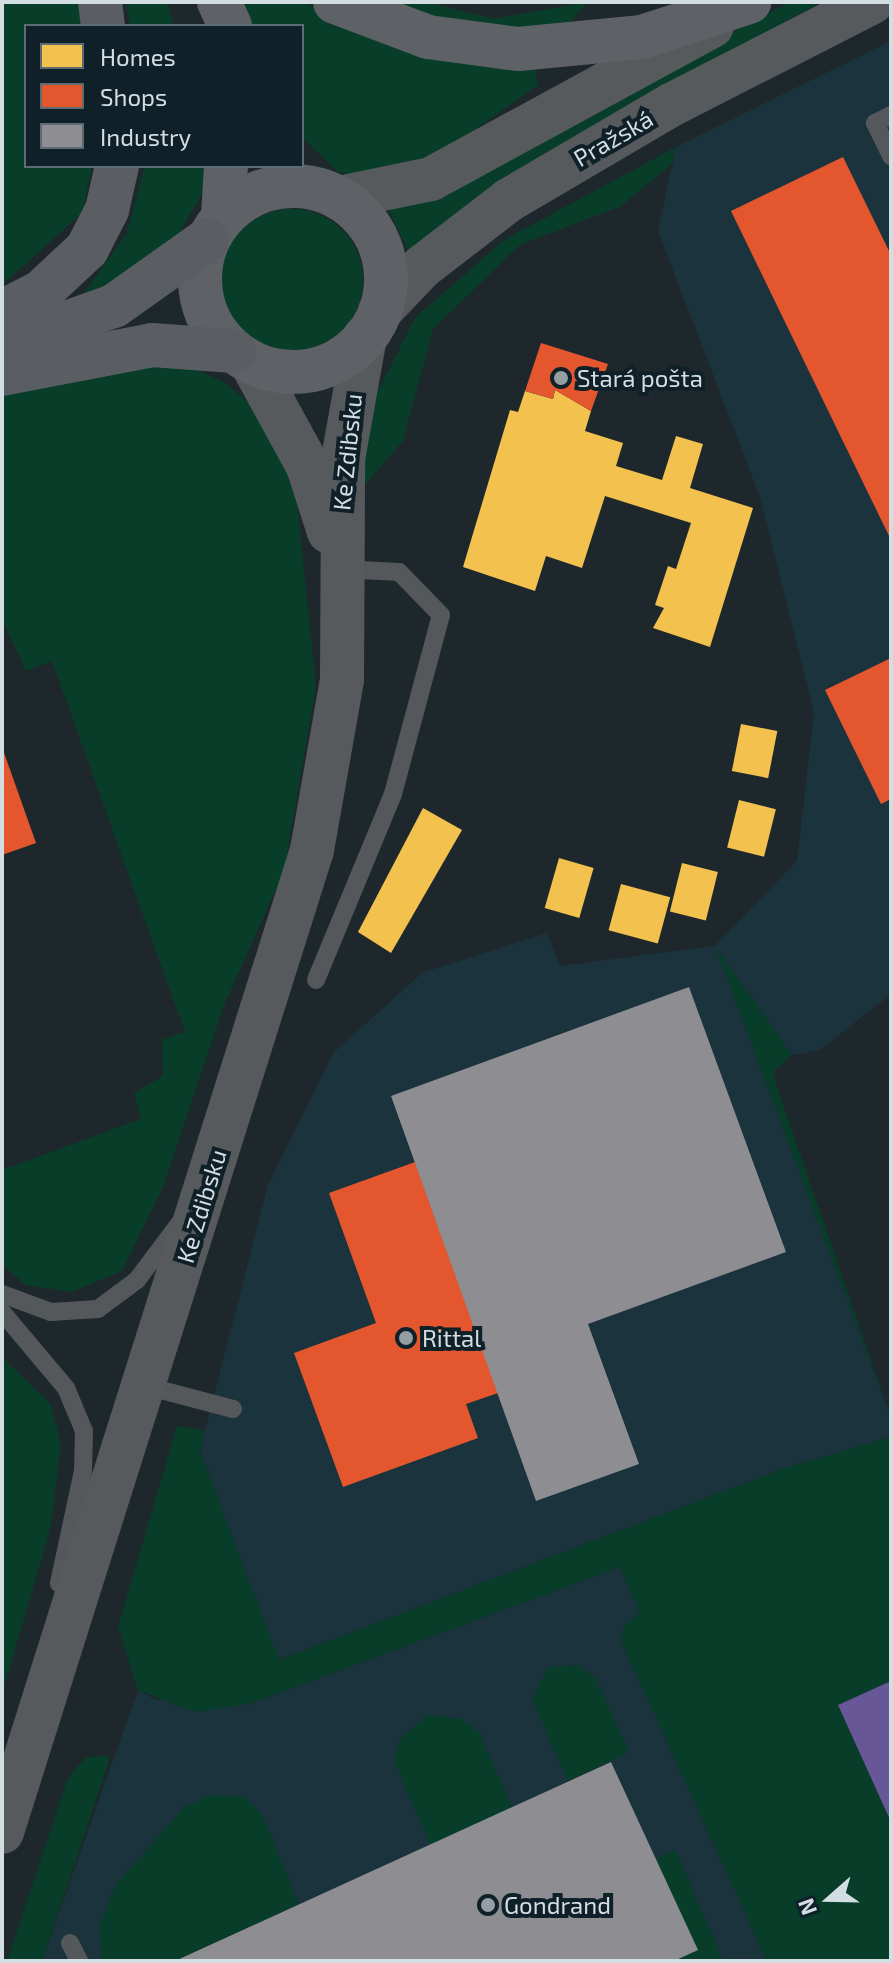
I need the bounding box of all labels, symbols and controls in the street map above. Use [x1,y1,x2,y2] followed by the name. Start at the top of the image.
[24,24,304,168] legend
[100,42,176,71] text: Homes
[100,82,167,111] text: Shops
[568,104,658,172] street label: Pražská
[100,122,191,151] text: Industry
[577,364,703,392] place label: Stará pošta
[552,369,570,387] marker: Stará pošta
[327,392,367,512] street label: Ke Zdibsku
[170,1146,232,1266] street label: Ke Zdibsku
[422,1324,481,1352] place label: Rittal
[397,1329,415,1347] marker: Rittal
[789,1859,869,1939] north arrow
[504,1891,611,1919] place label: Gondrand
[792,1895,821,1919] text: N
[479,1896,497,1914] marker: Gondrand

